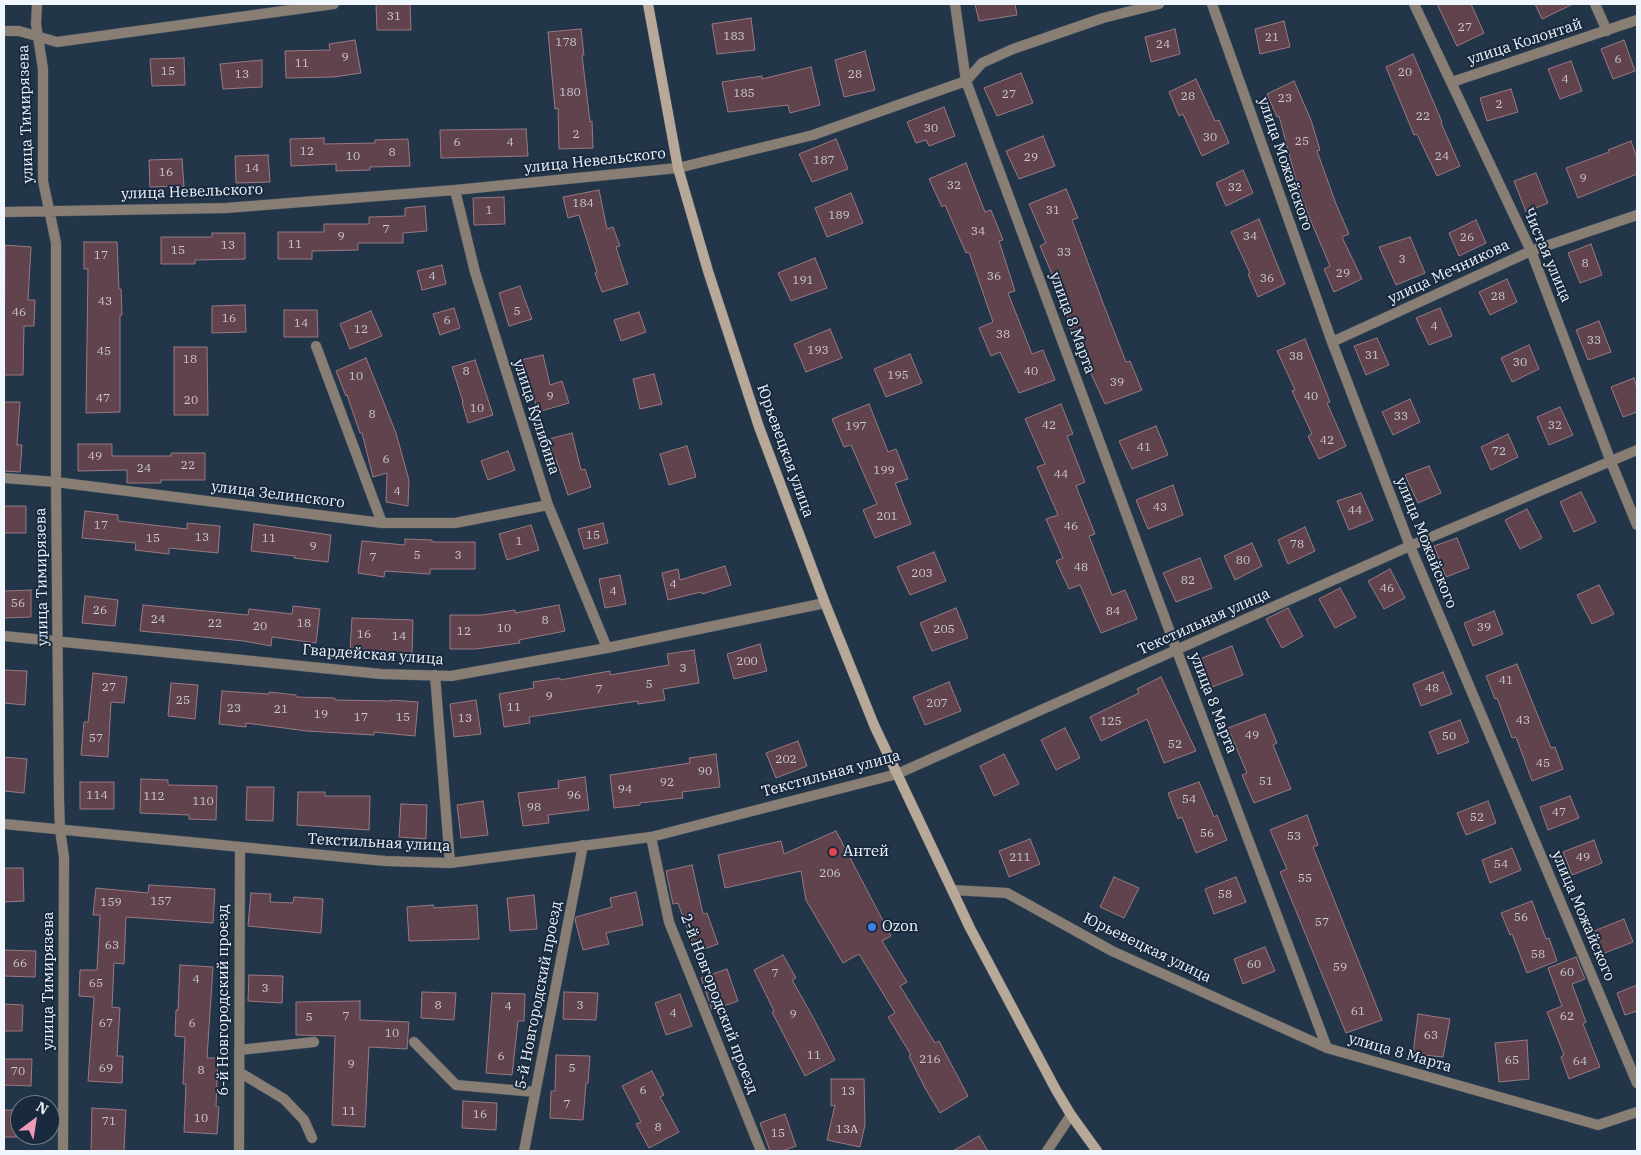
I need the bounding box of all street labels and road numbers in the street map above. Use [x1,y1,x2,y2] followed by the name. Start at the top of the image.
[1465,15,1585,69] street label: улица Колонтай
[15,44,37,184] street label: улица Тимирязева
[1254,95,1316,233] street label: улица Можайского
[523,145,667,177] street label: улица Невельского
[121,181,263,203] street label: улица Невельского
[1519,205,1575,305] street label: Чистая улица
[1385,236,1513,308] street label: улица Мечникова
[1045,270,1099,376] street label: улица 8 Марта
[509,357,563,477] street label: улица Кулибина
[753,382,817,520] street label: Юрьевецкая улица
[1391,475,1461,611] street label: улица Можайского
[210,478,346,512] street label: улица Зелинского
[32,508,52,646] street label: улица Тимирязева
[1135,585,1273,659] street label: Текстильная улица
[302,641,444,669] street label: Гвардейская улица
[1185,650,1241,756] street label: улица 8 Марта
[760,747,902,801] street label: Текстильная улица
[307,830,451,856] street label: Текстильная улица
[1547,848,1619,984] street label: улица Можайского
[512,899,566,1091] street label: 5-й Новгородский проезд
[215,904,233,1096] street label: 6-й Новгородский проезд
[1080,909,1214,987] street label: Юрьевецкая улица
[676,911,762,1097] street label: 2-й Новгородский проезд
[40,912,58,1050] street label: улица Тимирязева
[1346,1030,1454,1076] street label: улица 8 Марта

